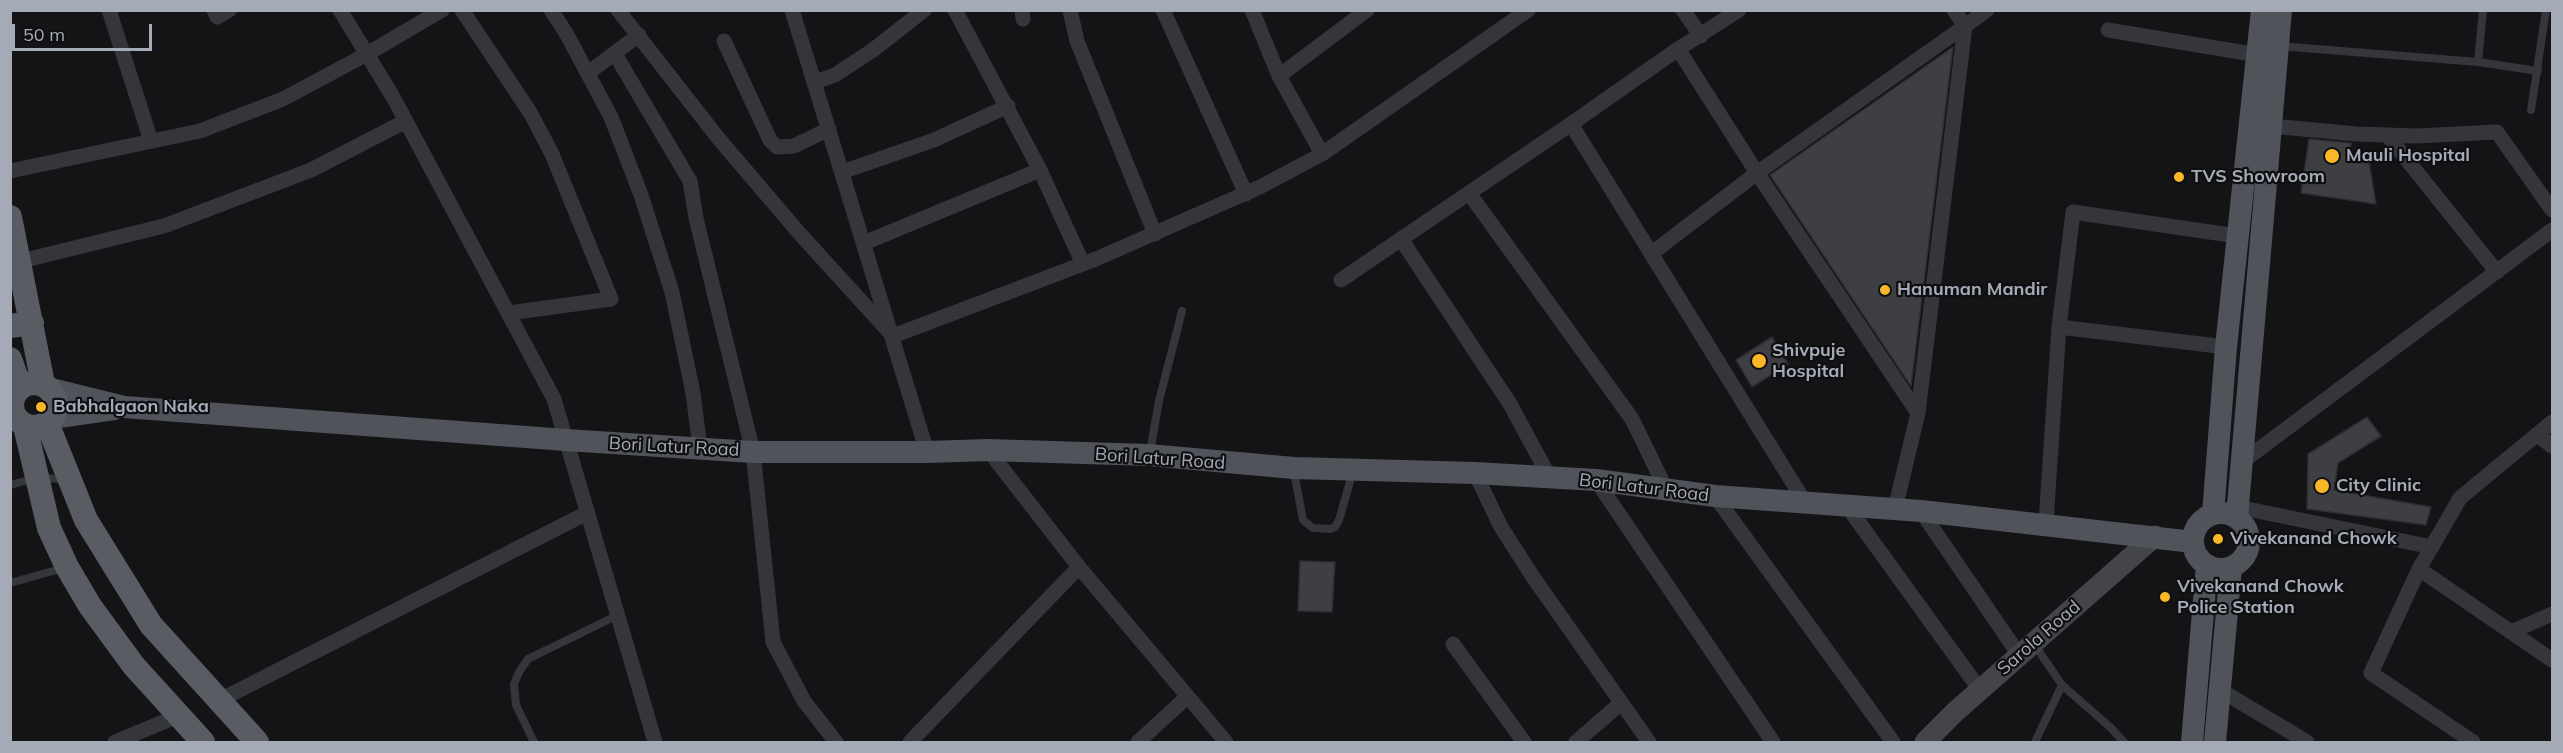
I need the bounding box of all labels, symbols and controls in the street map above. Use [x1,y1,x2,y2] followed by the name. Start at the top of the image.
[15,12,154,50] scale bar
[23,23,65,46] text: 50 m
[2346,145,2470,167] place label: Mauli Hospital
[2323,147,2341,165] marker: Mauli Hospital
[2191,166,2325,188] place label: TVS Showroom
[2172,170,2186,184] marker: TVS Showroom
[1897,279,2047,301] place label: Hanuman Mandir
[1878,283,1892,297] marker: Hanuman Mandir
[1772,340,1845,382] place label: Shivpuje Hospital
[1750,352,1768,370] marker: Shivpuje Hospital
[53,396,209,418] place label: Babhalgaon Naka
[34,400,48,414] marker: Babhalgaon Naka
[608,433,740,461] street label: Bori Latur Road
[1094,444,1226,474] street label: Bori Latur Road
[1578,469,1710,507] street label: Bori Latur Road
[2336,475,2421,497] place label: City Clinic
[2313,477,2331,495] marker: City Clinic
[2230,528,2397,550] place label: Vivekanand Chowk
[2211,532,2225,546] marker: Vivekanand Chowk
[2177,576,2344,618] place label: Vivekanand Chowk Police Station
[2158,590,2172,604] marker: Vivekanand Chowk Police Station
[1993,596,2085,680] street label: Sarola Road

